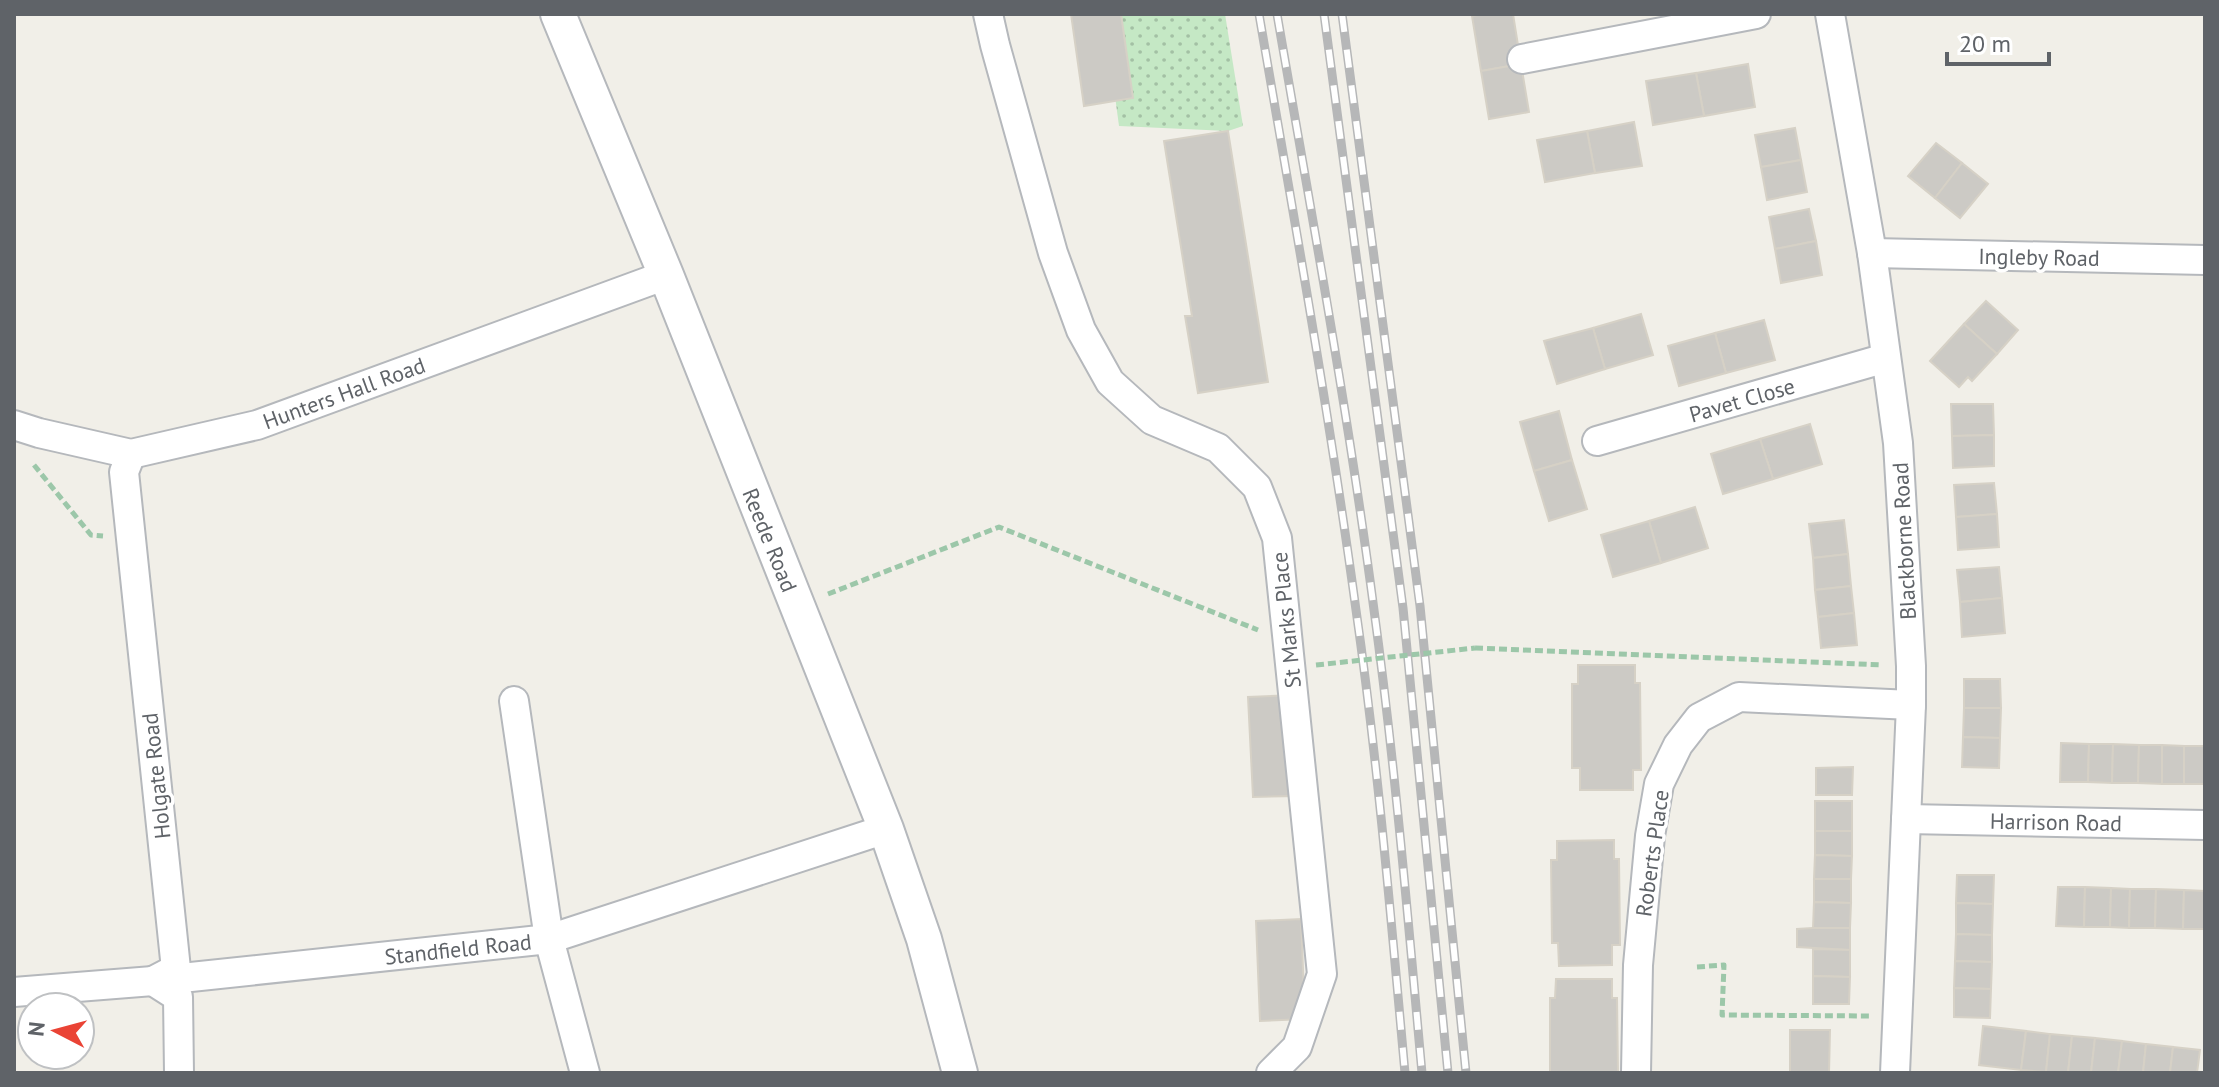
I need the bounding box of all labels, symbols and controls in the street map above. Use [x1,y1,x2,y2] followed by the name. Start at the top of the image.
[1947,16,2049,66] scale bar
[1959,28,2011,59] text: 20 m
[1978,242,2100,272] street label: Ingleby Road
[259,351,429,435] street label: Hunters Hall Road
[1686,372,1798,428] street label: Pavet Close
[1886,462,1922,620] street label: Blackborne Road
[736,484,804,596] street label: Reede Road
[1265,551,1307,689] street label: St Marks Place
[135,712,177,840] street label: Holgate Road
[1629,788,1675,918] street label: Roberts Place
[1990,807,2122,837] street label: Harrison Road
[383,927,533,971] street label: Standfield Road
[16,991,96,1071] north arrow
[21,1020,51,1038] text: N

